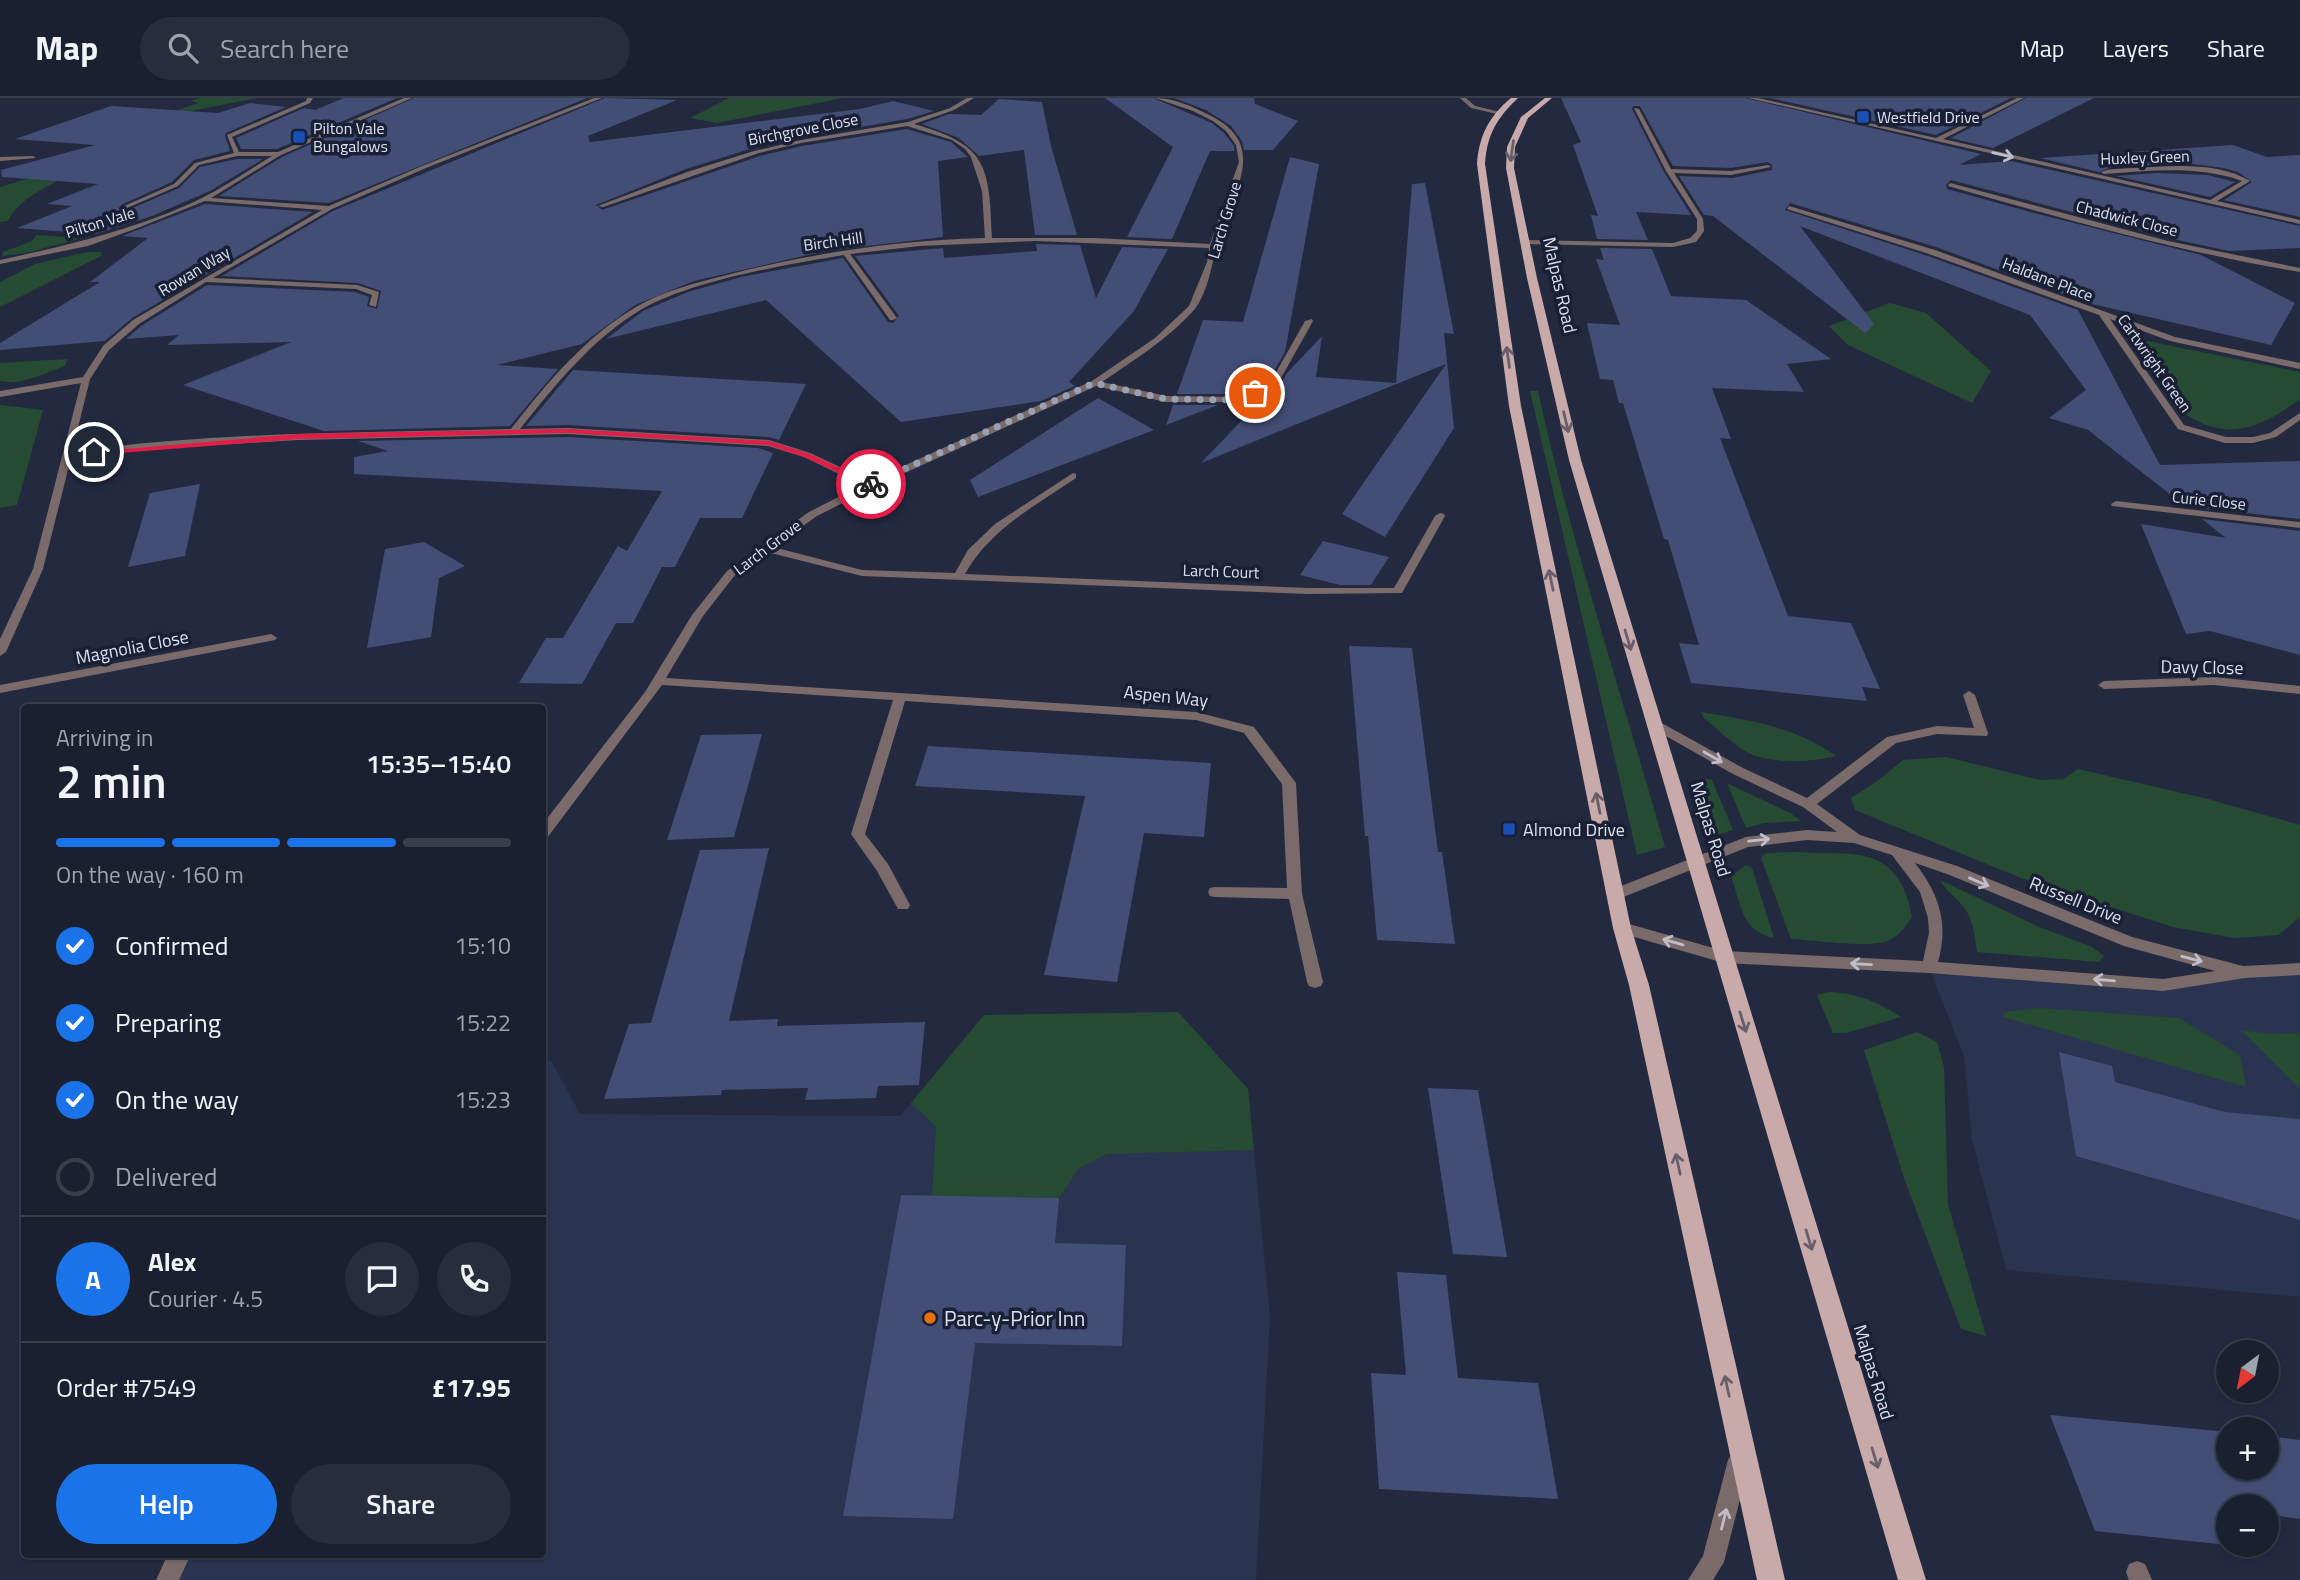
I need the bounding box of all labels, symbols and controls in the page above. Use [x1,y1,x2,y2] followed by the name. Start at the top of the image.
[140,17,630,80] search box
[35,23,98,73] text: Map
[164,29,202,67] icon: search
[220,29,349,68] text: Search here
[2020,30,2065,66] text: Map
[2103,30,2169,66] text: Layers
[2207,30,2265,66] text: Share
[1877,105,1980,129] place label: Westfield Drive
[746,107,860,151] street label: Birchgrove Close
[1855,109,1871,125] marker: Westfield Drive
[313,116,388,158] place label: Pilton Vale Bungalows
[291,129,307,145] marker: Pilton Vale Bungalows
[1505,139,1518,162] one-way arrow
[2100,143,2190,171] street label: Huxley Green
[1991,149,2014,162] one-way arrow
[1201,179,1247,261] street label: Larch Grove
[2074,194,2180,242] street label: Chadwick Close
[62,200,138,244] street label: Pilton Vale
[802,225,864,257] street label: Birch Hill
[1536,234,1584,336] street label: Malpas Road
[154,240,235,302] street label: Rowan Way
[1999,251,2097,307] street label: Haldane Place
[2112,309,2198,417] street label: Cartwright Green
[1501,346,1514,369] one-way arrow
[1225,363,1285,423] pin
[1236,374,1274,412] icon: bag
[1561,410,1574,432] one-way arrow
[64,422,124,482] pin
[75,433,113,471] icon: home
[836,449,906,519] courier
[852,465,890,503] icon: bike
[2171,484,2247,516] street label: Curie Close
[728,514,806,580] street label: Larch Grove
[1182,558,1260,584] street label: Larch Court
[1544,569,1558,592] one-way arrow
[73,623,191,671] street label: Magnolia Close
[1623,629,1636,651] one-way arrow
[2160,653,2244,681] street label: Davy Close
[1123,678,1210,714] street label: Aspen Way
[56,720,153,755] text: Arriving in
[366,744,511,783] text: 15:35–15:40
[56,746,167,816] text: 2 min
[1703,750,1723,764] one-way arrow
[1684,778,1738,880] street label: Malpas Road
[1590,792,1604,815] one-way arrow
[1523,816,1625,843] place label: Almond Drive
[1501,821,1517,837] marker: Almond Drive
[1747,833,1770,846] one-way arrow
[56,857,244,892] text: On the way · 160 m
[2025,869,2127,931] street label: Russell Drive
[1967,876,1989,889] one-way arrow
[115,926,229,965] text: Confirmed
[56,927,94,965] icon: check
[454,928,511,963] text: 15:10
[1662,935,1684,948] one-way arrow
[2180,953,2203,966] one-way arrow
[1849,957,1872,970] one-way arrow
[2093,974,2116,987] one-way arrow
[115,1003,221,1042] text: Preparing
[56,1004,94,1042] icon: check
[454,1005,511,1040] text: 15:22
[1738,1011,1751,1033] one-way arrow
[115,1080,239,1119] text: On the way
[56,1081,94,1119] icon: check
[454,1082,511,1117] text: 15:23
[1671,1153,1685,1176] one-way arrow
[115,1157,218,1196] text: Delivered
[1803,1229,1816,1251] one-way arrow
[148,1242,196,1281] text: Alex
[345,1242,419,1316] button: chat
[437,1242,511,1316] button: phone
[85,1260,101,1299] text: A
[148,1281,263,1316] text: Courier · 4.5
[944,1302,1085,1334] place label: Parc-y-Prior Inn
[922,1310,938,1326] marker: Parc-y-Prior Inn
[1847,1321,1901,1423] street label: Malpas Road
[2216,1340,2278,1404] north arrow
[2216,1340,2279,1557] map controls
[56,1368,196,1407] text: Order #7549
[432,1368,511,1407] text: £17.95
[1719,1375,1733,1398] one-way arrow
[2216,1417,2279,1480] button: +
[1869,1447,1882,1469] one-way arrow
[56,1464,277,1544] button: Help
[291,1464,511,1544] button: Share
[2216,1494,2279,1557] button: −
[1718,1508,1731,1530] one-way arrow

